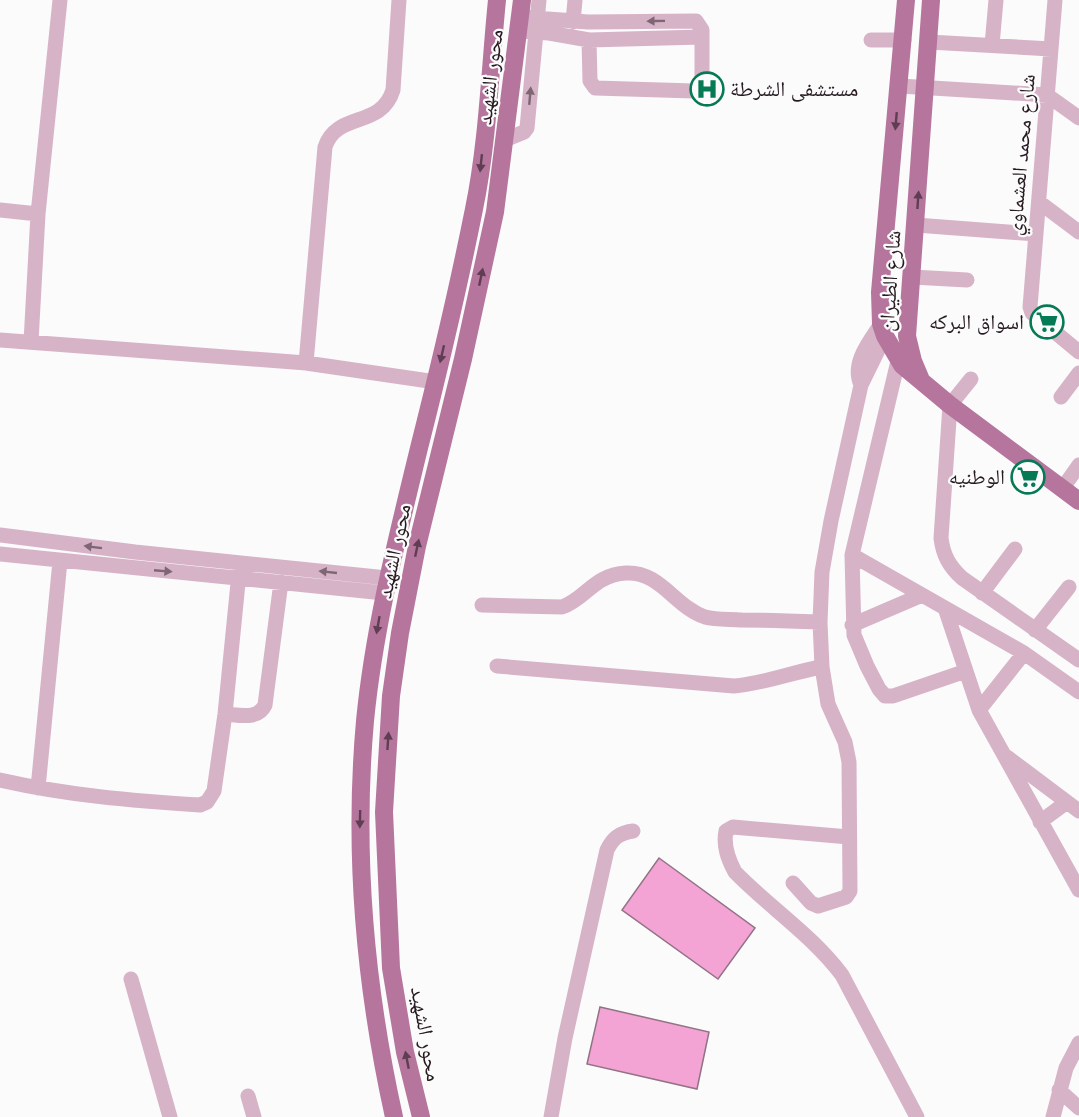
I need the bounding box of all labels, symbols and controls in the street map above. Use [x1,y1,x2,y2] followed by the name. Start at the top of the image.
[646,16,665,26] one-way arrow
[470,28,510,126] street label: محور الشهيد
[689,71,725,107] hospital icon: مستشفى الشرطة
[1000,73,1044,237] street label: شارع محمد العشماوي
[730,75,858,103] place label: مستشفى الشرطة
[525,86,535,105] one-way arrow
[891,112,901,131] one-way arrow
[476,153,486,172] one-way arrow
[913,190,922,209] one-way arrow
[872,229,908,333] street label: شارع الطيران
[477,267,486,286] one-way arrow
[1029,304,1065,340] supermarket icon: اسواق البركه
[929,308,1024,336] place label: اسواق البركه
[437,344,446,363] one-way arrow
[1010,459,1046,495] supermarket icon: الوطنيه
[949,463,1005,491] place label: الوطنيه
[370,501,418,601] street label: محور الشهيد
[413,539,422,558] one-way arrow
[83,542,102,552] one-way arrow
[153,566,172,576] one-way arrow
[319,567,338,577] one-way arrow
[373,616,382,635] one-way arrow
[383,731,392,750] one-way arrow
[355,810,364,829] one-way arrow
[404,984,448,1084] street label: محور الشهيد
[402,1051,411,1070] one-way arrow

